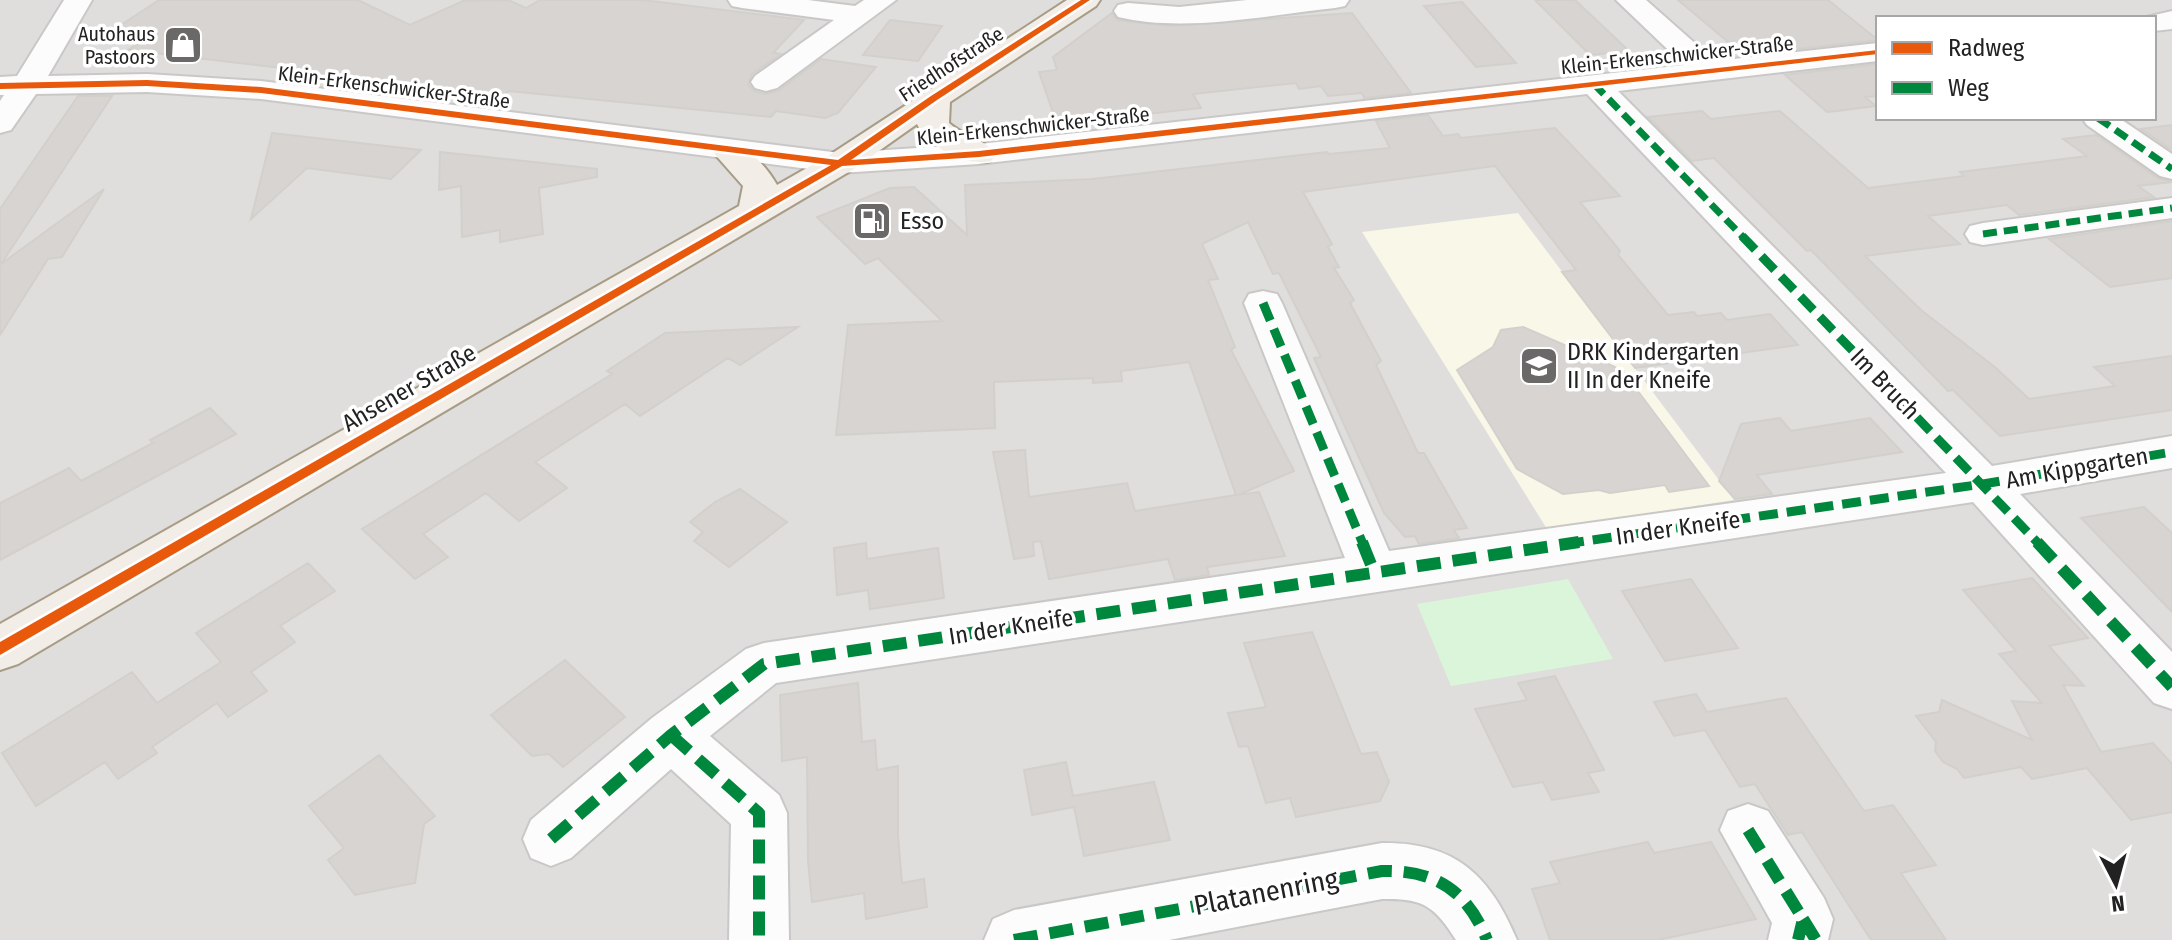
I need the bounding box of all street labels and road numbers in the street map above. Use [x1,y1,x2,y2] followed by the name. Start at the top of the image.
[894,21,1008,107] street label: Friedhofstraße
[1559,31,1795,79] street label: Klein-Erkenschwicker-Straße
[277,61,511,113] street label: Klein-Erkenschwicker-Straße
[915,102,1151,150] street label: Klein-Erkenschwicker-Straße
[337,338,481,438] street label: Ahsener Straße
[1845,343,1925,425] street label: Im Bruch
[2004,442,2150,494] street label: Am Kippgarten
[1614,505,1742,551] street label: In der Kneife
[947,603,1075,651] street label: In der Kneife
[1191,862,1342,922] street label: Platanenring

